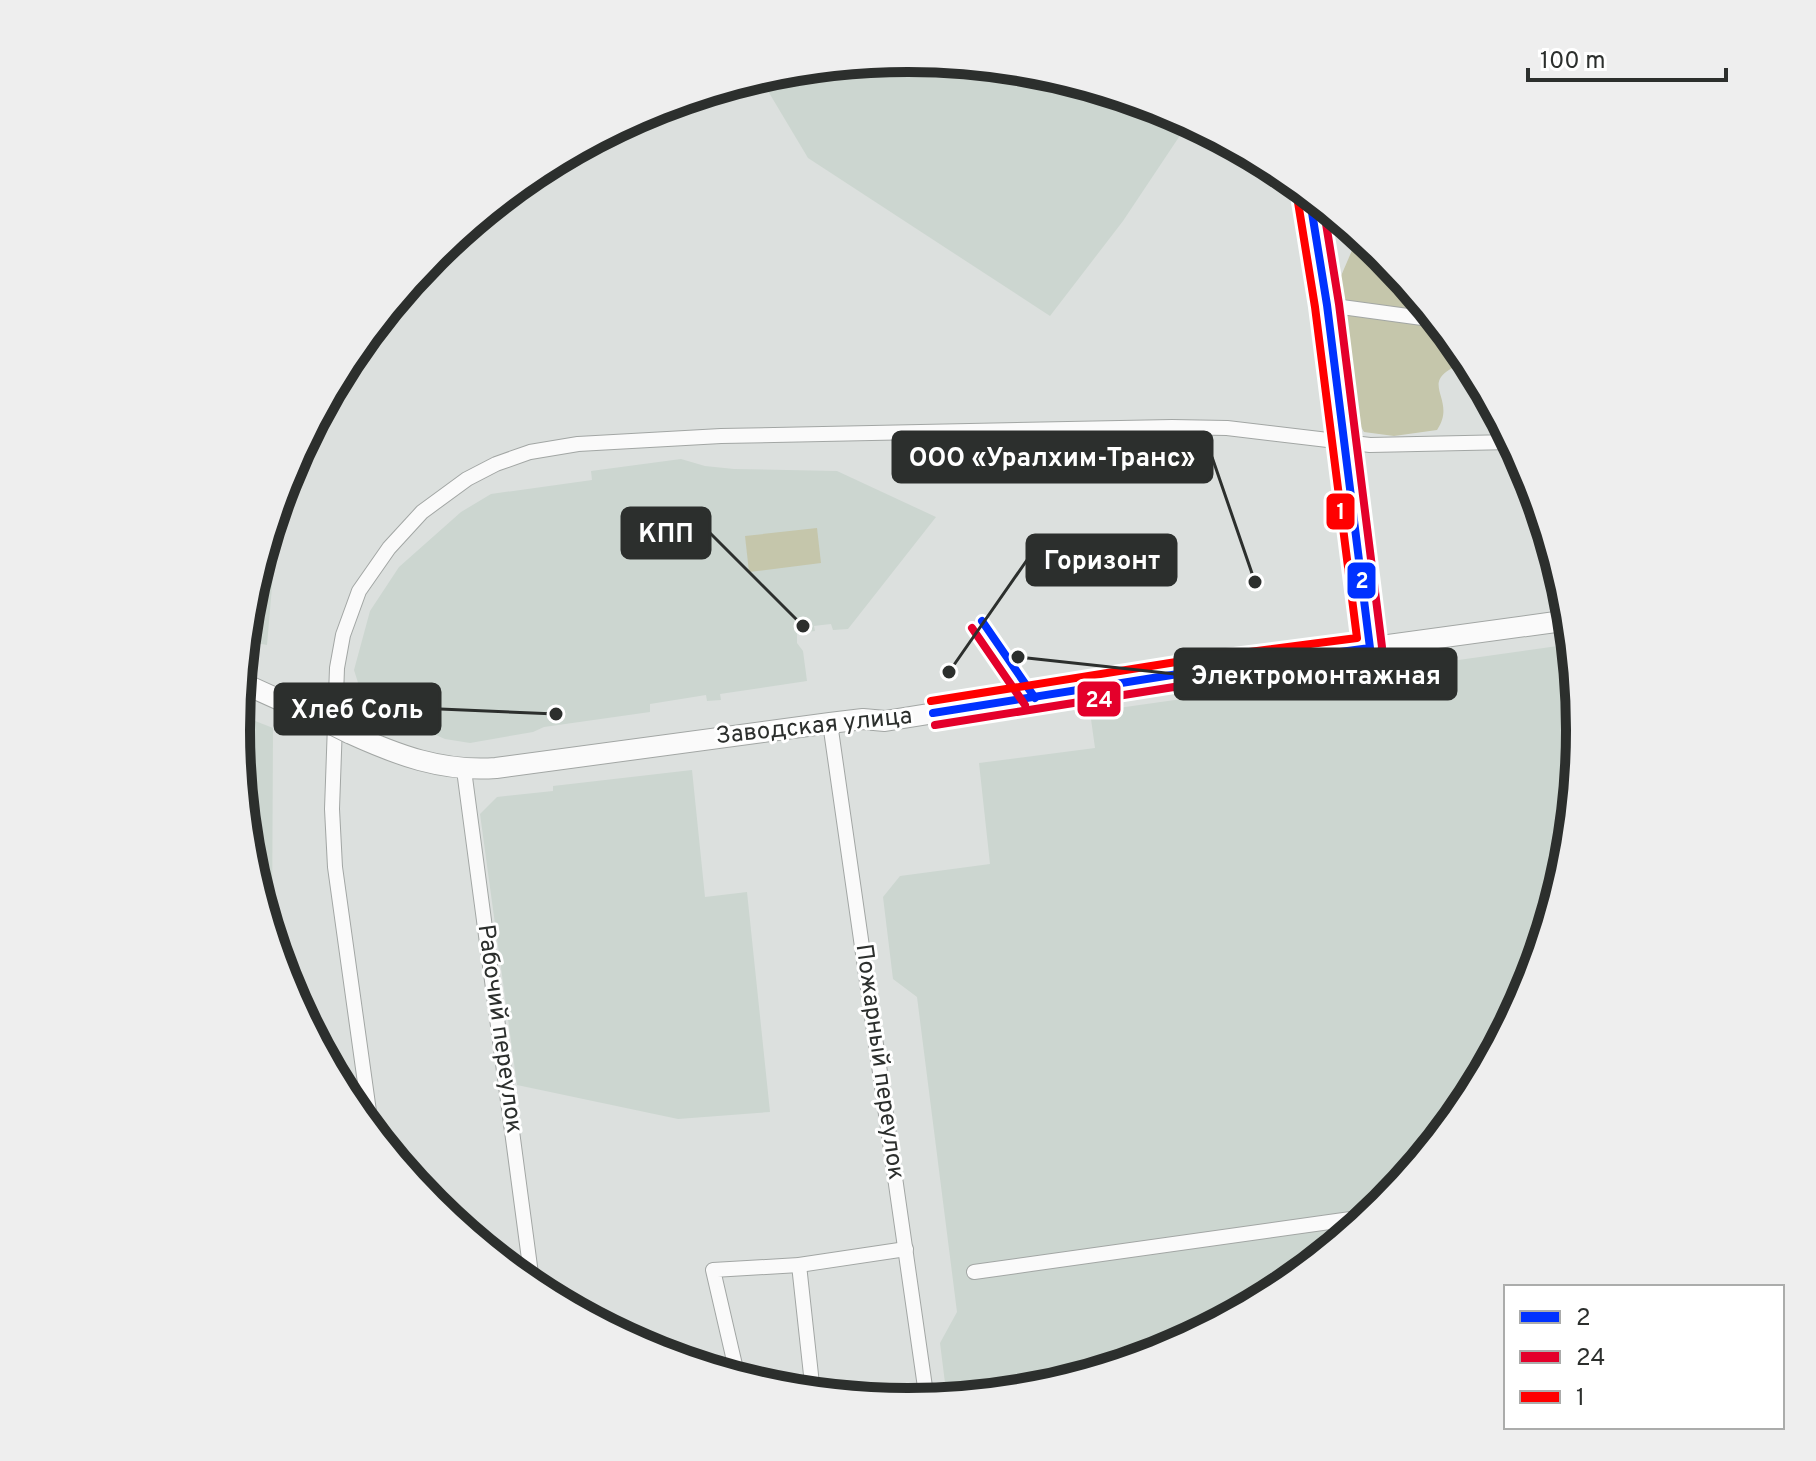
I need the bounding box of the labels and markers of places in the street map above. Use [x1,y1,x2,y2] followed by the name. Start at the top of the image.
[893,432,1212,482] callout: ООО «Уралхим-Транс»
[622,508,710,558] callout: КПП
[1027,535,1176,585] callout: Горизонт
[1175,649,1456,699] callout: Электромонтажная
[275,684,440,734] callout: Хлеб Соль

